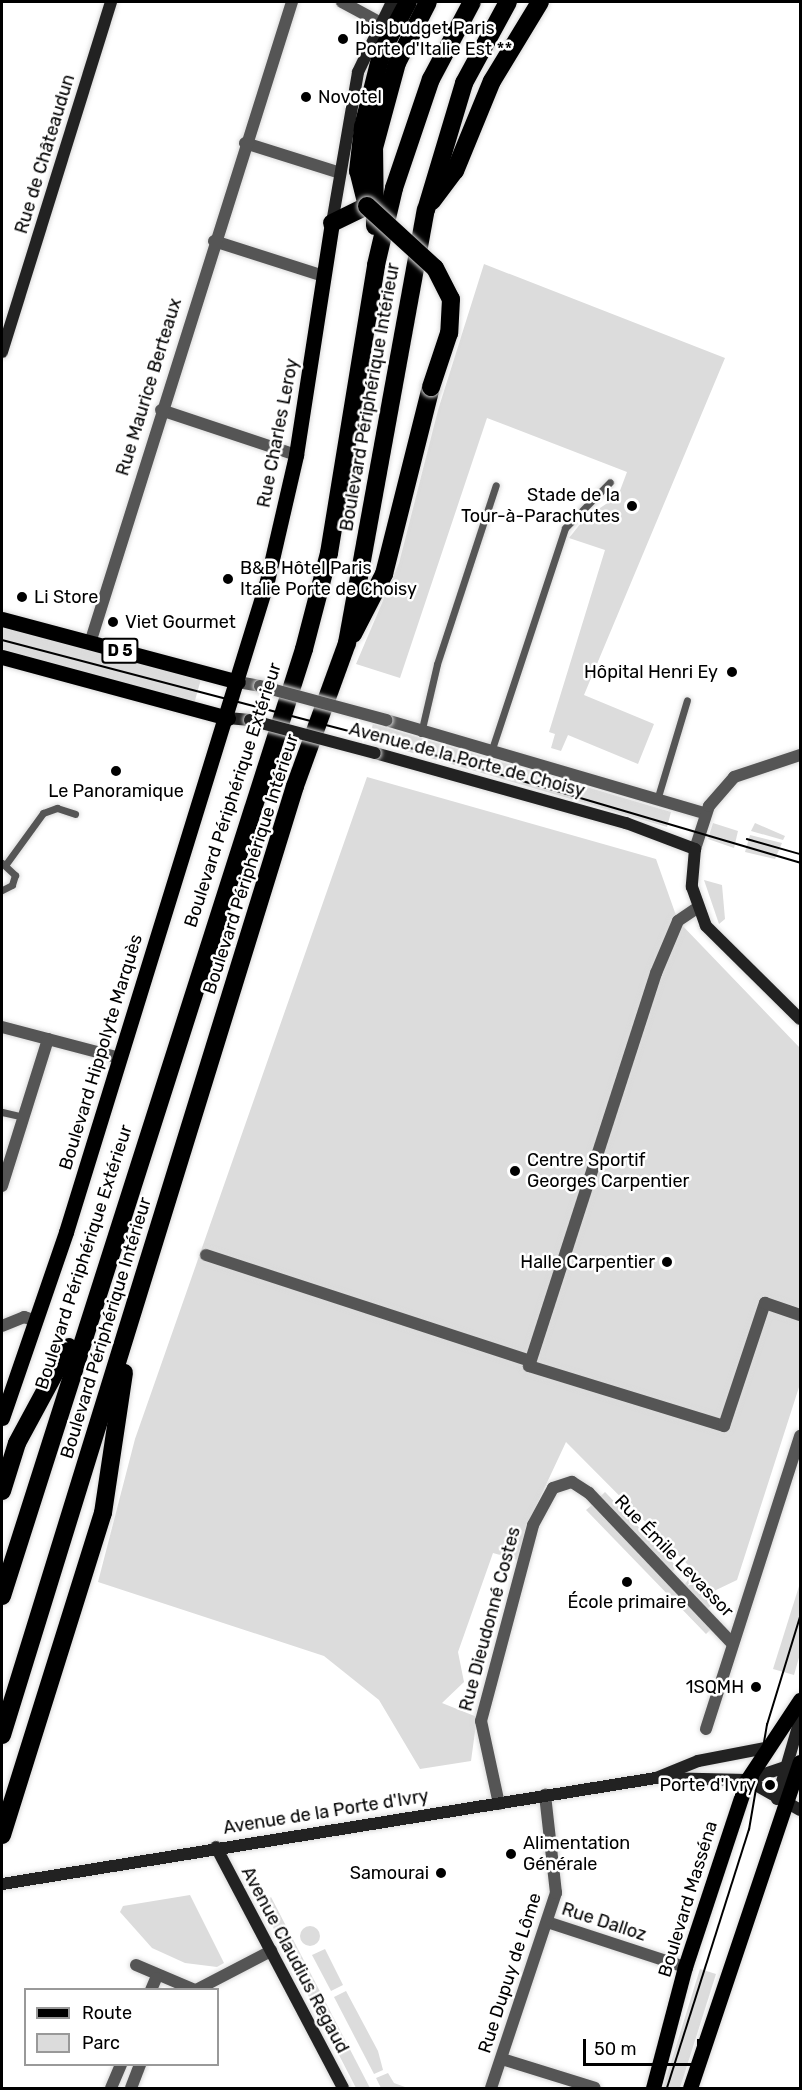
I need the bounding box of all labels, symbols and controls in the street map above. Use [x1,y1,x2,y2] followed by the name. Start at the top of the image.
[355,18,512,60] place label: Ibis budget Paris Porte d'Italie Est **
[336,32,350,46] marker: Ibis budget Paris Porte d'Italie Est **
[10,72,80,236] street label: Rue de Châteaudun
[318,86,382,108] place label: Novotel
[299,90,313,104] marker: Novotel
[336,261,404,533] street label: Boulevard Périphérique Intérieur
[112,296,186,478] street label: Rue Maurice Berteaux
[253,357,303,509] street label: Rue Charles Leroy
[461,485,620,528] place label: Stade de la Tour-à-Parachutes
[625,499,639,513] marker: Stade de la Tour-à-Parachutes
[240,558,417,600] place label: B&B Hôtel Paris Italie Porte de Choisy
[221,572,235,586] marker: B&B Hôtel Paris Italie Porte de Choisy
[34,586,98,608] place label: Li Store
[15,590,29,604] marker: Li Store
[125,611,236,633] place label: Viet Gourmet
[106,615,120,629] marker: Viet Gourmet
[100,638,140,664] road number: D 5
[180,660,286,930] street label: Boulevard Périphérique Extérieur
[584,661,718,683] place label: Hôpital Henri Ey
[723,663,741,681] marker: Hôpital Henri Ey
[347,718,587,802] street label: Avenue de la Porte de Choisy
[199,731,303,997] street label: Boulevard Périphérique Intérieur
[109,764,123,778] marker: Le Panoramique
[48,780,184,802] place label: Le Panoramique
[55,932,147,1172] street label: Boulevard Hippolyte Marquès
[31,1122,137,1392] street label: Boulevard Périphérique Extérieur
[527,1150,689,1192] place label: Centre Sportif Georges Carpentier
[508,1164,522,1178] marker: Centre Sportif Georges Carpentier
[56,1195,156,1461] street label: Boulevard Périphérique Intérieur
[520,1251,655,1273] place label: Halle Carpentier
[660,1255,674,1269] marker: Halle Carpentier
[610,1490,738,1622] street label: Rue Émile Levassor
[455,1524,525,1714] street label: Rue Dieudonné Costes
[620,1575,634,1589] marker: École primaire
[568,1591,686,1613] place label: École primaire
[686,1676,744,1698] place label: 1SQMH
[749,1680,763,1694] marker: 1SQMH
[660,1774,756,1796] place label: Porte d'Ivry
[761,1776,779,1794] marker: Porte d'Ivry
[222,1785,430,1839] street label: Avenue de la Porte d'Ivry
[654,1818,722,1980] street label: Boulevard Masséna
[523,1833,630,1876] place label: Alimentation Générale
[504,1847,518,1861] marker: Alimentation Générale
[350,1862,429,1884] place label: Samourai
[237,1863,353,2057] street label: Avenue Claudius Regaud
[434,1866,448,1880] marker: Samourai
[474,1890,546,2056] street label: Rue Dupuy de Lôme
[559,1898,649,1946] street label: Rue Dalloz
[24,1988,219,2066] legend
[82,2002,132,2024] text: Route
[586,2027,703,2065] scale bar
[82,2032,120,2054] text: Parc
[594,2038,637,2060] text: 50 m

